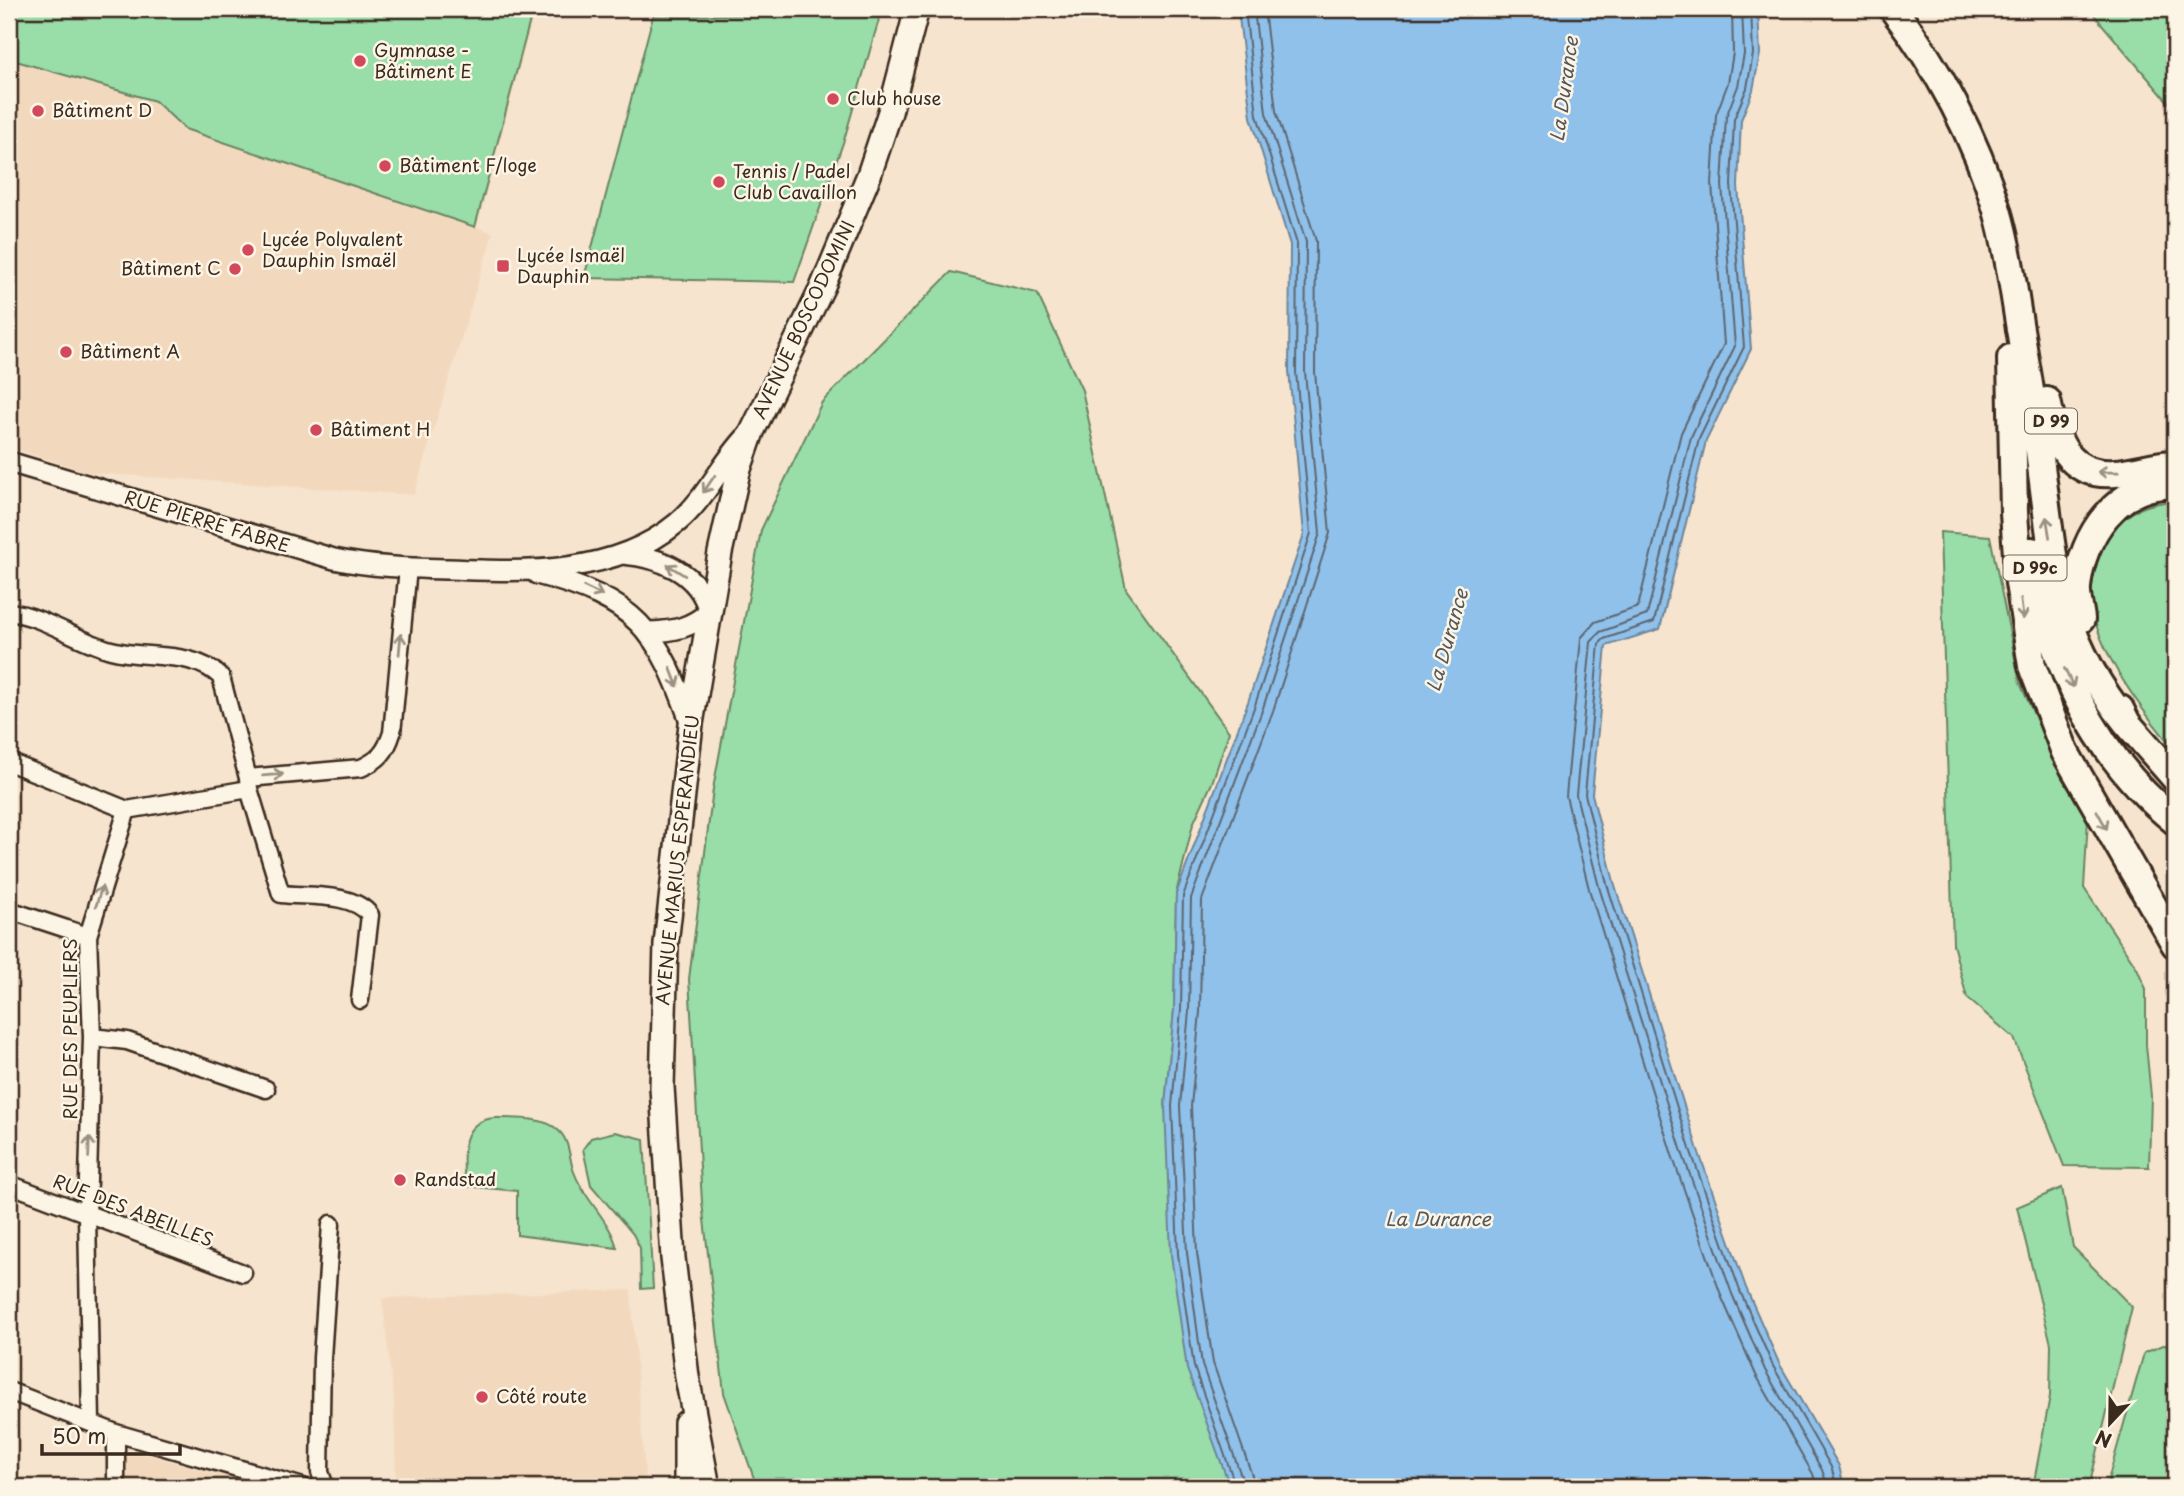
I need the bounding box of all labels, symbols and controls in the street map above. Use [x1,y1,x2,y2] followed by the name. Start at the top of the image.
[1542,34,1584,143] water label: La Durance
[374,36,472,84] place label: Gymnase - Bâtiment E
[352,53,368,69] marker: Gymnase - Bâtiment E
[847,84,942,111] place label: Club house
[825,91,841,107] marker: Club house
[52,96,152,123] place label: Bâtiment D
[30,103,46,119] marker: Bâtiment D
[399,151,537,178] place label: Bâtiment F/loge
[733,157,857,205] place label: Tennis / Padel Club Cavaillon
[377,158,393,174] marker: Bâtiment F/loge
[711,174,727,190] marker: Tennis / Padel Club Cavaillon
[745,216,860,423] street label: AVENUE BOSCODOMINI
[262,225,403,273] place label: Lycée Polyvalent Dauphin Ismaël
[517,241,625,289] place label: Lycée Ismaël Dauphin
[240,242,256,258] marker: Lycée Polyvalent Dauphin Ismaël
[121,254,221,281] place label: Bâtiment C
[495,258,511,274] marker: Lycée Ismaël Dauphin
[227,261,243,277] marker: Bâtiment C
[80,337,180,364] place label: Bâtiment A
[58,344,74,360] marker: Bâtiment A
[2025,408,2077,434] road number: D 99
[330,415,430,442] place label: Bâtiment H
[308,422,324,438] marker: Bâtiment H
[2097,465,2120,479] one-way arrow
[702,474,716,493] one-way arrow
[121,483,294,559] street label: RUE PIERRE FABRE
[2041,516,2054,538] one-way arrow
[2004,555,2066,580] road number: D 99c
[666,562,686,576] one-way arrow
[582,585,603,599] one-way arrow
[1418,585,1474,694] water label: La Durance
[2016,597,2029,620] one-way arrow
[394,633,407,655] one-way arrow
[668,665,681,687] one-way arrow
[2062,667,2076,688] one-way arrow
[648,713,705,1006] street label: AVENUE MARIUS ESPERANDIEU
[262,768,284,781] one-way arrow
[2096,809,2109,830] one-way arrow
[94,885,107,907] one-way arrow
[56,938,83,1120] street label: RUE DES PEUPLIERS
[82,1135,95,1158] one-way arrow
[414,1165,496,1192] place label: Randstad
[49,1167,218,1253] street label: RUE DES ABEILLES
[392,1172,408,1188] marker: Randstad
[1385,1204,1491,1232] water label: La Durance
[496,1382,587,1409] place label: Côté route
[2076,1388,2146,1458] north arrow
[474,1389,490,1405] marker: Côté route
[42,1412,180,1456] scale bar
[52,1419,106,1451] text: 50 m
[2091,1424,2115,1455] text: N

